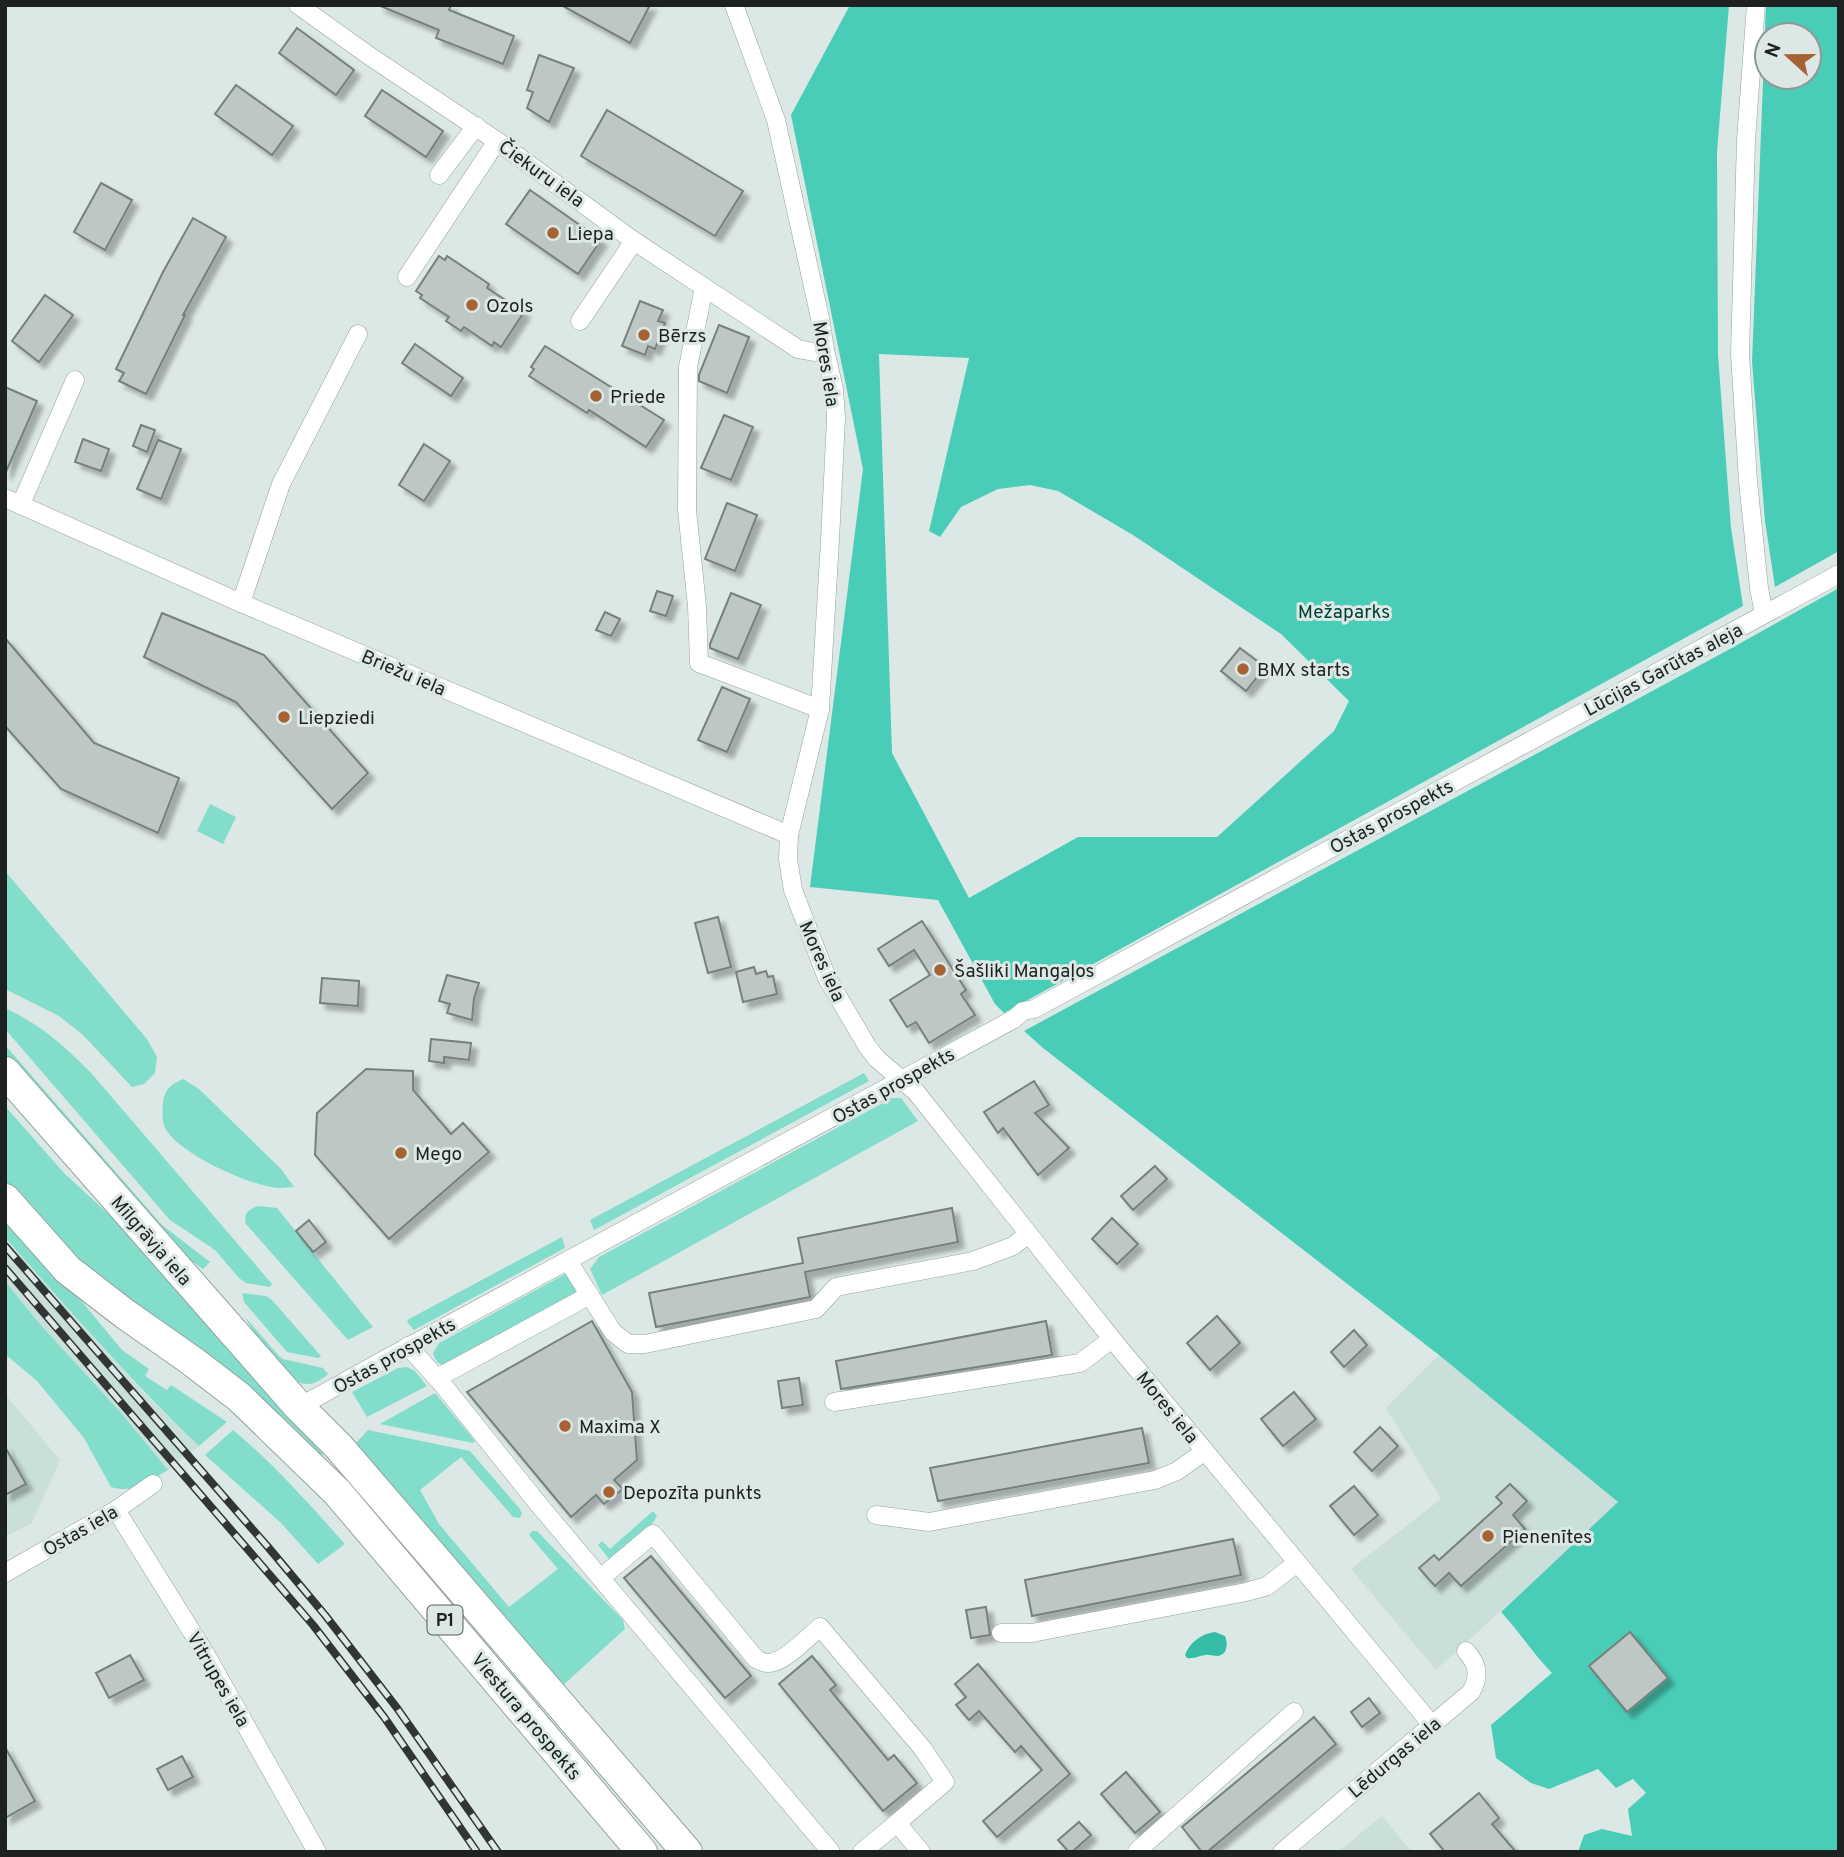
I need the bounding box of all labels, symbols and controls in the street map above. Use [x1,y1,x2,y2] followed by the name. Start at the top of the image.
[1753,21,1823,91] north arrow
[1760,40,1788,61] text: N
[493,135,589,214] street label: Čiekuru iela
[567,223,614,247] place label: Liepa
[545,225,561,241] marker: Liepa
[486,295,533,319] place label: Ozols
[464,297,480,313] marker: Ozols
[806,320,844,409] street label: Mores iela
[658,325,706,349] place label: Bērzs
[636,327,652,343] marker: Bērzs
[610,386,666,410] place label: Priede
[588,388,604,404] marker: Priede
[1298,601,1390,625] park label: Mežaparks
[1580,619,1747,723] street label: Lūcijas Garūtas aleja
[357,645,449,702] street label: Briežu iela
[1257,659,1350,683] place label: BMX starts
[1235,661,1251,677] marker: BMX starts
[298,707,375,731] place label: Liepziedi
[276,709,292,725] marker: Liepziedi
[1326,775,1458,860] street label: Ostas prospekts
[793,918,850,1006] street label: Mores iela
[954,959,1095,984] place label: Šašliki Mangaļos
[932,962,948,978] marker: Šašliki Mangaļos
[828,1043,959,1130] street label: Ostas prospekts
[415,1143,462,1167] place label: Mego
[393,1145,409,1161] marker: Mego
[105,1191,196,1291] street label: Mīlgrāvja iela
[329,1313,460,1400] street label: Ostas prospekts
[1130,1367,1203,1449] street label: Mores iela
[579,1416,661,1440] place label: Maxima X
[557,1418,573,1434] marker: Maxima X
[623,1482,762,1506] place label: Depozīta punkts
[601,1484,617,1500] marker: Depozīta punkts
[39,1501,123,1563] street label: Ostas iela
[1502,1526,1592,1550] place label: Pienenītes
[1480,1528,1496,1544] marker: Pienenītes
[428,1605,462,1634] road number: P1
[180,1628,254,1732] street label: Vitrupes iela
[465,1649,586,1786] street label: Viestura prospekts
[1344,1713,1447,1804] street label: Lēdurgas iela

